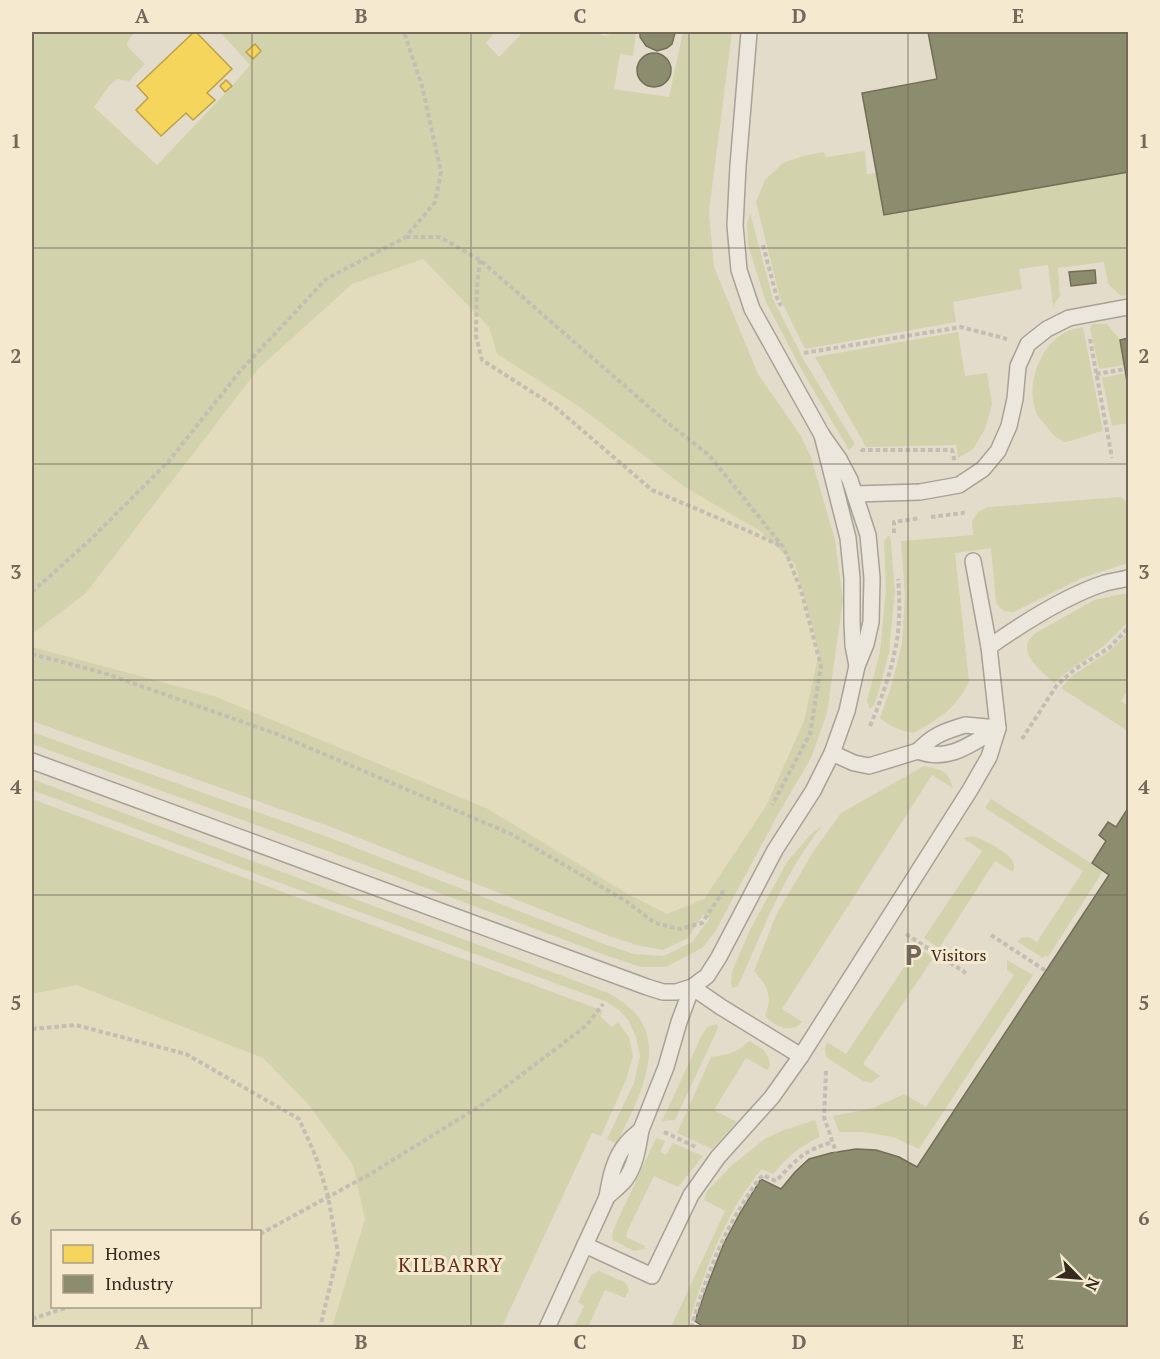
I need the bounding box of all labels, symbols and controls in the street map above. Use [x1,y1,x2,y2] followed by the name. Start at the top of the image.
[135,2,150,29] text: A
[355,2,368,29] text: B
[573,2,587,29] text: C
[792,2,806,29] text: D
[1012,2,1024,29] text: E
[10,127,22,154] text: 1
[1138,127,1150,154] text: 1
[10,342,22,369] text: 2
[1138,342,1150,369] text: 2
[10,558,22,585] text: 3
[1138,558,1150,585] text: 3
[10,773,22,800] text: 4
[1138,773,1150,800] text: 4
[900,942,926,968] parking icon: Visitors
[931,944,986,966] place label: Visitors
[10,989,22,1016] text: 5
[1138,989,1150,1016] text: 5
[10,1204,22,1231] text: 6
[1138,1204,1150,1231] text: 6
[51,1230,261,1308] legend
[105,1241,160,1265] text: Homes
[1049,1248,1109,1308] north arrow
[398,1251,504,1278] district label: KILBARRY
[105,1271,174,1295] text: Industry
[1080,1274,1105,1294] text: N
[135,1328,150,1355] text: A
[355,1328,368,1355] text: B
[573,1328,587,1355] text: C
[792,1328,806,1355] text: D
[1012,1328,1024,1355] text: E

